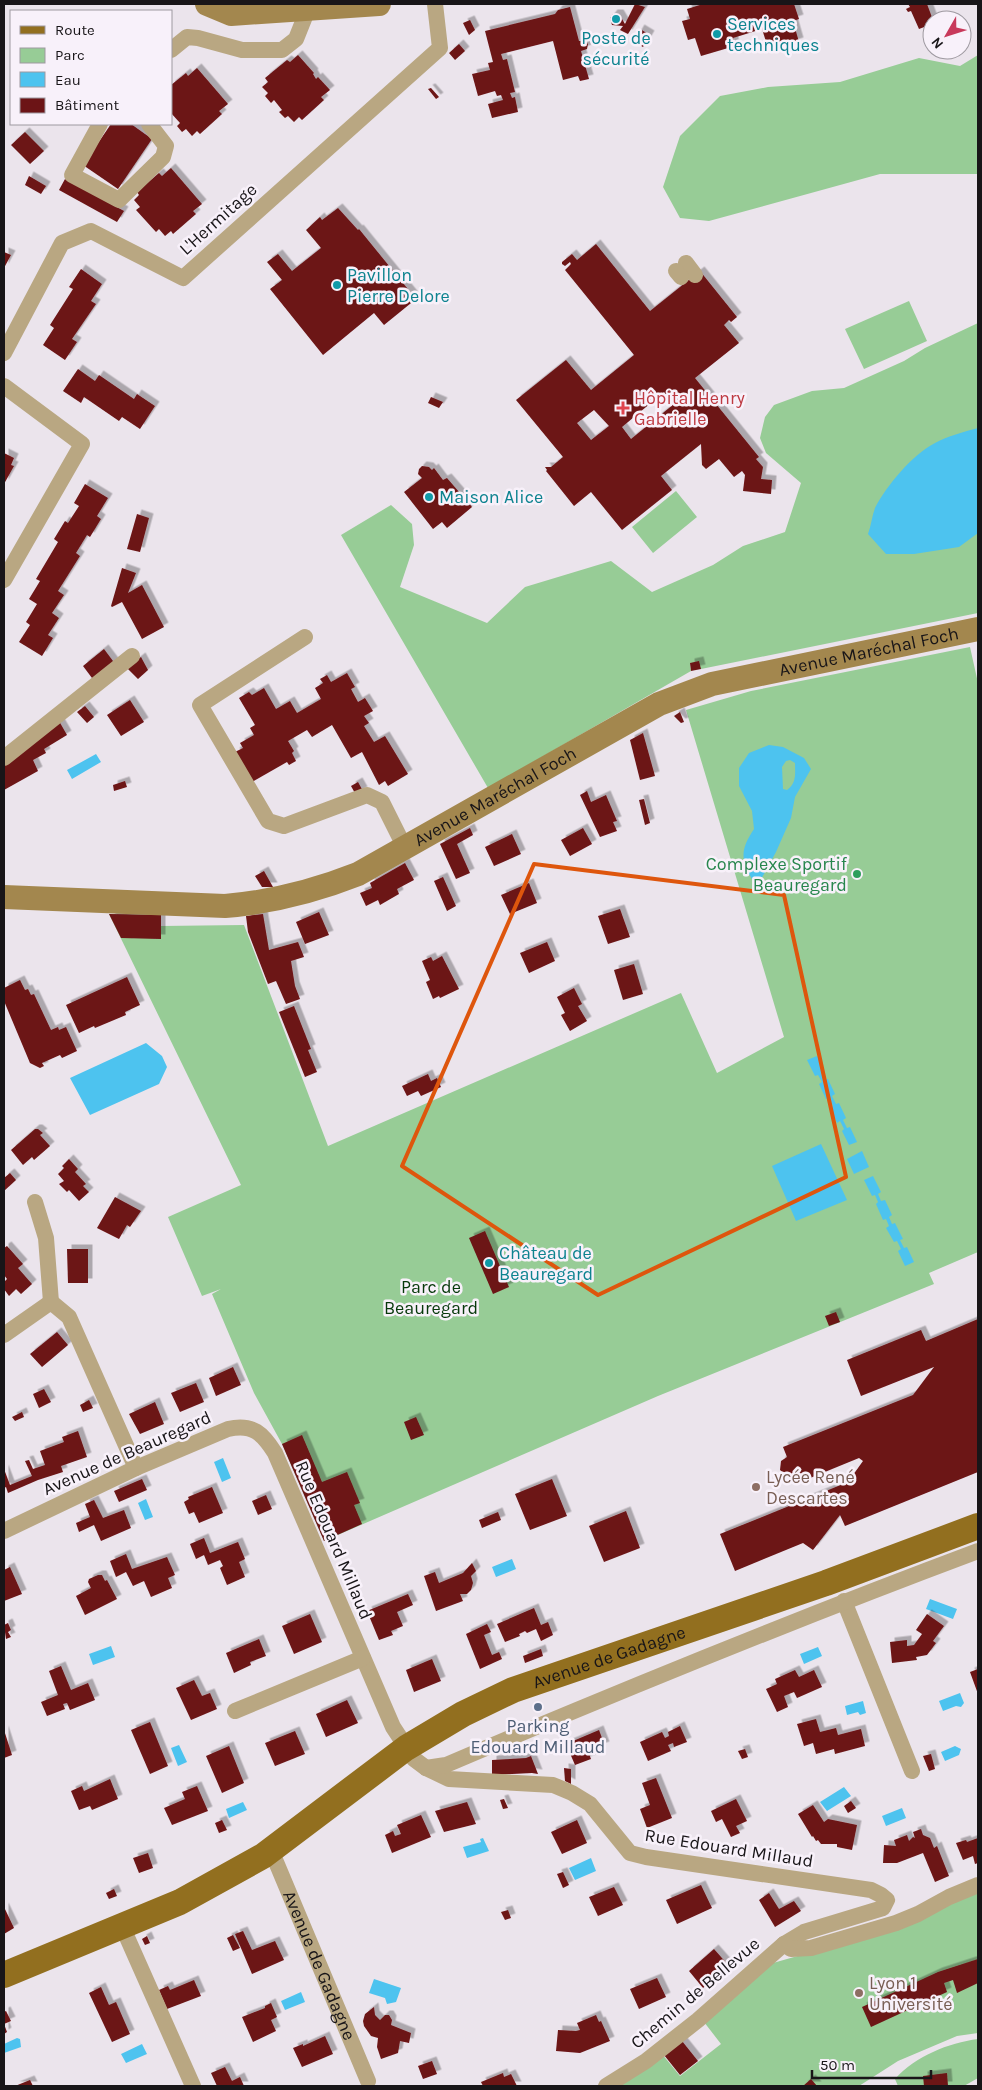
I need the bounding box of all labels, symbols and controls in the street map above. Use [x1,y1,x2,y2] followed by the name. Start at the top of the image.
[10,10,172,125] legend
[922,10,972,60] north arrow
[610,13,622,25] marker: Poste de sécurité
[727,13,820,56] place label: Services techniques
[55,21,95,39] text: Route
[581,27,651,70] place label: Poste de sécurité
[711,28,723,40] marker: Services techniques
[928,34,947,52] text: N
[55,46,85,64] text: Parc
[55,71,81,89] text: Eau
[55,96,119,114] text: Bâtiment
[175,178,261,260] street label: L'Hermitage
[347,264,450,307] place label: Pavillon Pierre Delore
[331,279,343,291] marker: Pavillon Pierre Delore
[634,387,745,430] place label: Hôpital Henry Gabrielle
[616,401,630,415] marker: Hôpital Henry Gabrielle
[439,486,543,508] place label: Maison Alice
[423,491,435,503] marker: Maison Alice
[777,622,961,681] street label: Avenue Maréchal Foch
[410,742,580,851] street label: Avenue Maréchal Foch
[706,853,848,896] place label: Complexe Sportif Beauregard
[851,868,863,880] marker: Complexe Sportif Beauregard
[499,1242,593,1285] place label: Château de Beauregard
[483,1257,495,1269] marker: Château de Beauregard
[384,1276,478,1319] park label: Parc de Beauregard
[39,1406,215,1500] street label: Avenue de Beauregard
[291,1457,377,1623] street label: Rue Edouard Millaud
[766,1466,855,1509] place label: Lycée René Descartes
[750,1481,762,1493] marker: Lycée René Descartes
[530,1621,688,1693] street label: Avenue de Gadagne
[532,1701,544,1713] marker: Parking Edouard Millaud
[470,1715,606,1758] place label: Parking Edouard Millaud
[643,1824,815,1872] street label: Rue Edouard Millaud
[278,1887,361,2043] street label: Avenue de Gadagne
[626,1933,764,2053] street label: Chemin de Bellevue
[869,1972,953,2015] place label: Lyon 1 Université
[853,1987,865,1999] marker: Lyon 1 Université
[812,2048,931,2080] scale bar
[820,2056,855,2074] text: 50 m

